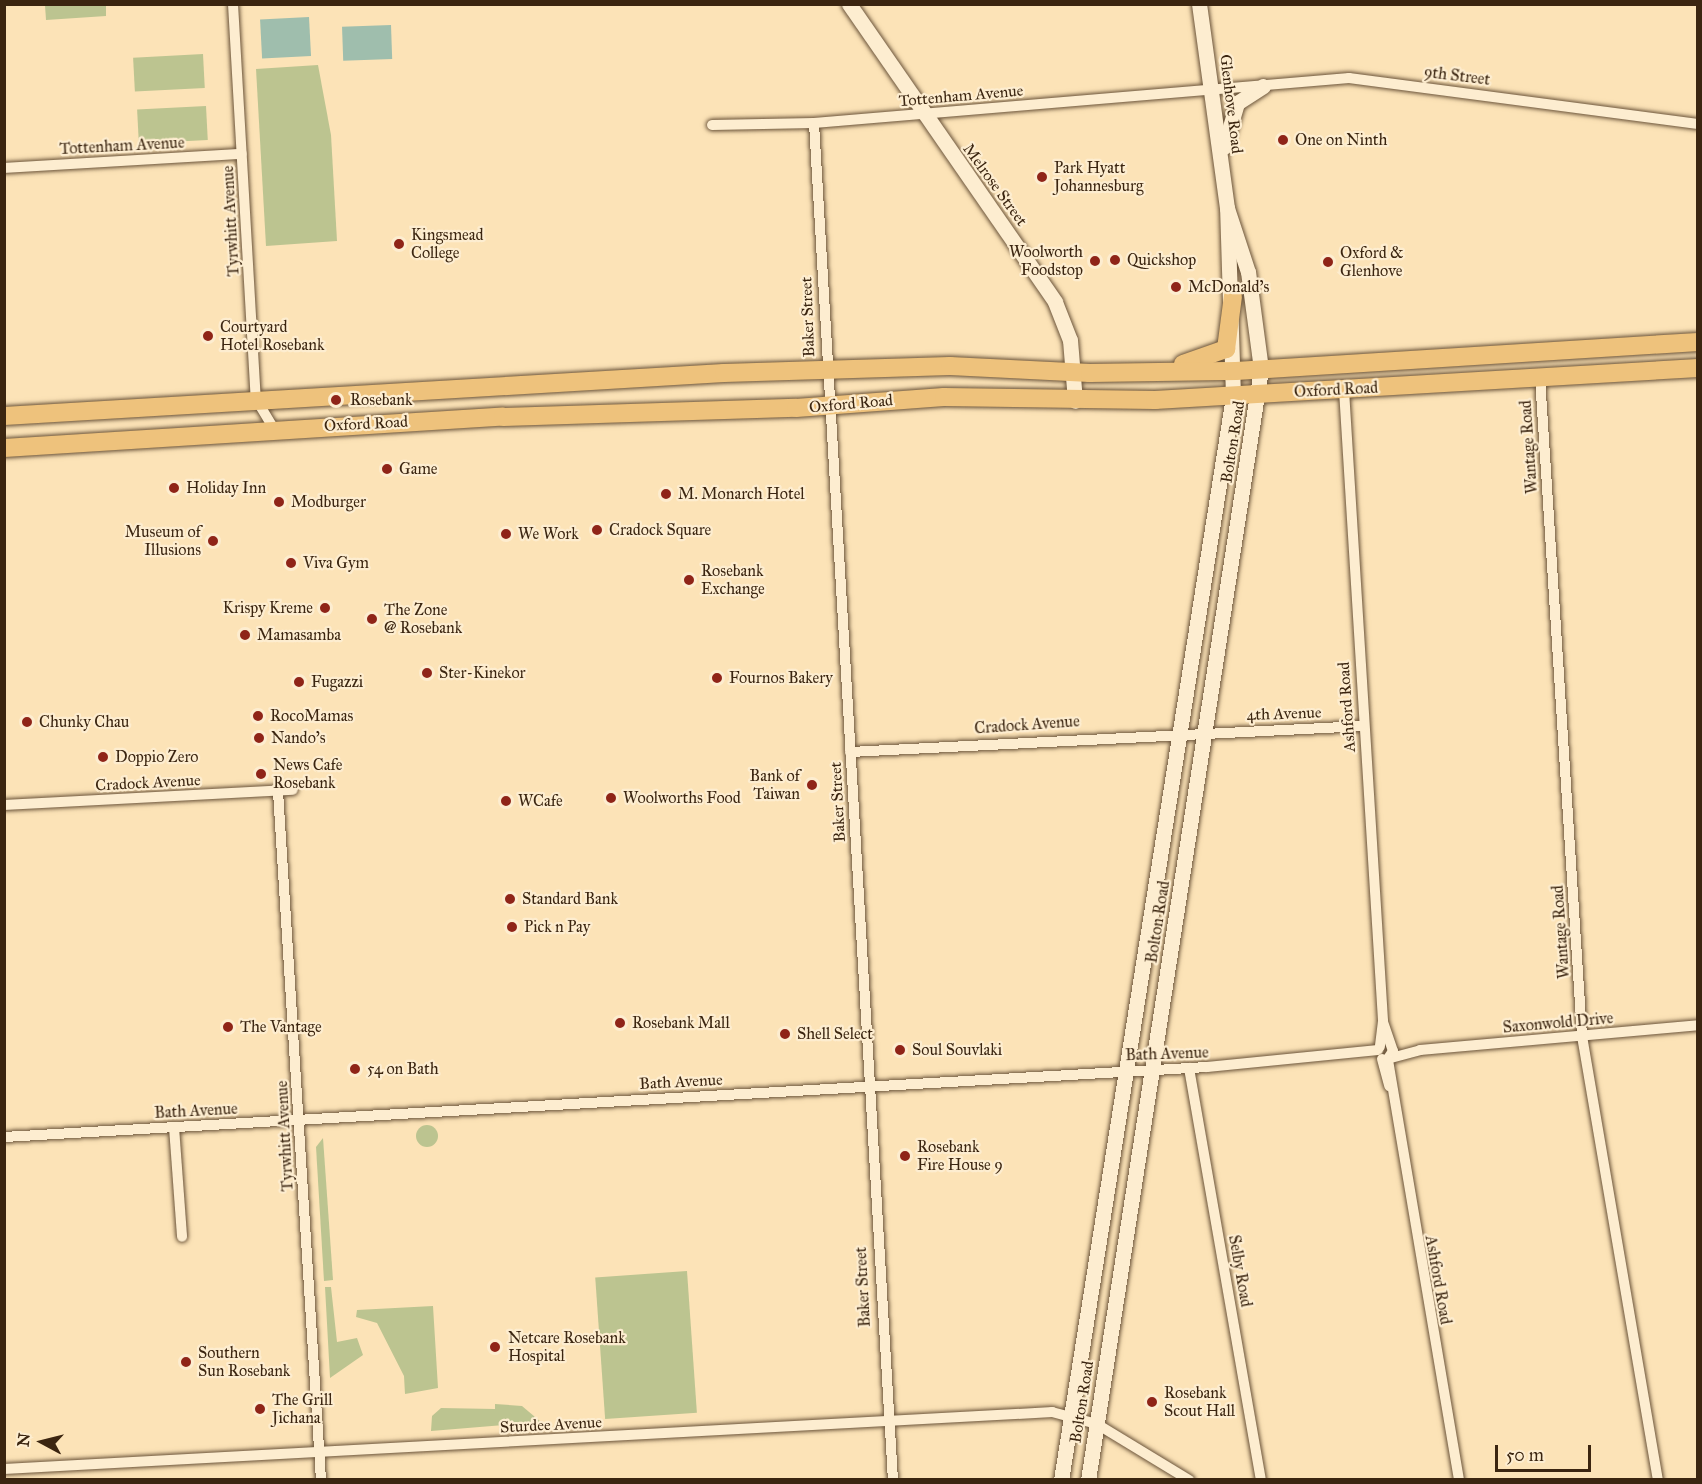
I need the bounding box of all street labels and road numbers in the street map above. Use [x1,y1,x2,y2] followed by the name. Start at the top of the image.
[1215,53,1247,155] street label: Glenhove Road
[1423,62,1491,90] street label: 9th Street
[898,81,1024,111] street label: Tottenham Avenue
[59,133,185,159] street label: Tottenham Avenue
[959,140,1031,230] street label: Melrose Street
[219,165,243,277] street label: Tyrwhitt Avenue
[797,276,819,358] street label: Baker Street
[1293,378,1379,402] street label: Oxford Road
[808,391,894,417] street label: Oxford Road
[1217,400,1249,484] street label: Bolton Road
[1516,400,1542,494] street label: Wantage Road
[323,412,409,436] street label: Oxford Road
[1334,661,1360,753] street label: Ashford Road
[1246,703,1322,725] street label: 4th Avenue
[974,712,1080,738] street label: Cradock Avenue
[826,761,850,843] street label: Baker Street
[95,771,201,795] street label: Cradock Avenue
[1142,880,1174,964] street label: Bolton Road
[1548,885,1574,979] street label: Wantage Road
[1502,1009,1614,1037] street label: Saxonwold Drive
[1125,1043,1209,1065] street label: Bath Avenue
[639,1070,723,1094] street label: Bath Avenue
[273,1080,297,1192] street label: Tyrwhitt Avenue
[154,1099,238,1123] street label: Bath Avenue
[1224,1233,1256,1309] street label: Selby Road
[1421,1234,1455,1326] street label: Ashford Road
[851,1246,875,1328] street label: Baker Street
[1066,1360,1098,1444] street label: Bolton Road
[499,1413,603,1437] street label: Sturdee Avenue

